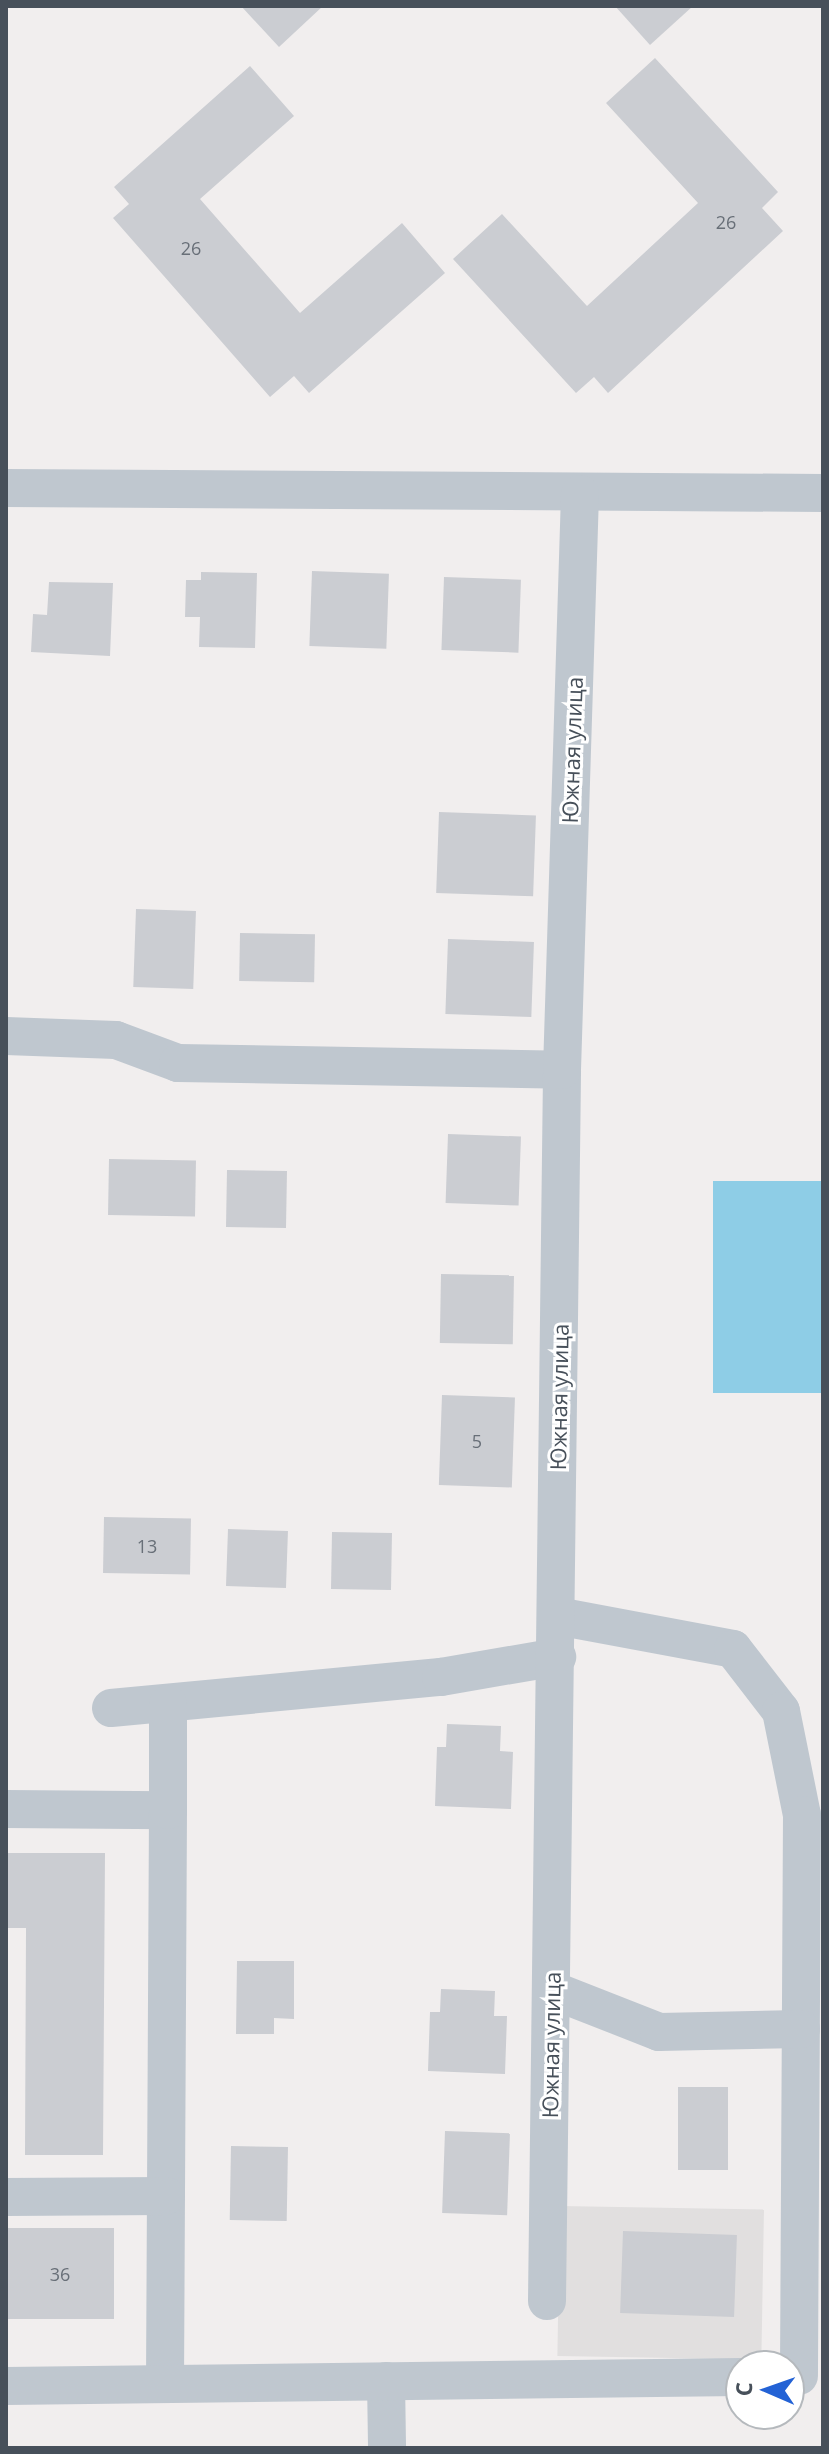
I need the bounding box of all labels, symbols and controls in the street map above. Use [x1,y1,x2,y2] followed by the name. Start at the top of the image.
[716,211,736,233] house number: 26
[181,237,201,259] house number: 26
[556,676,588,824] street label: Южная улица
[545,1323,573,1471] street label: Южная улица
[472,1430,482,1452] house number: 5
[137,1535,157,1557] house number: 13
[537,1971,565,2119] street label: Южная улица
[50,2263,70,2285] house number: 36
[725,2350,805,2430] north arrow
[728,2382,758,2397] text: С

